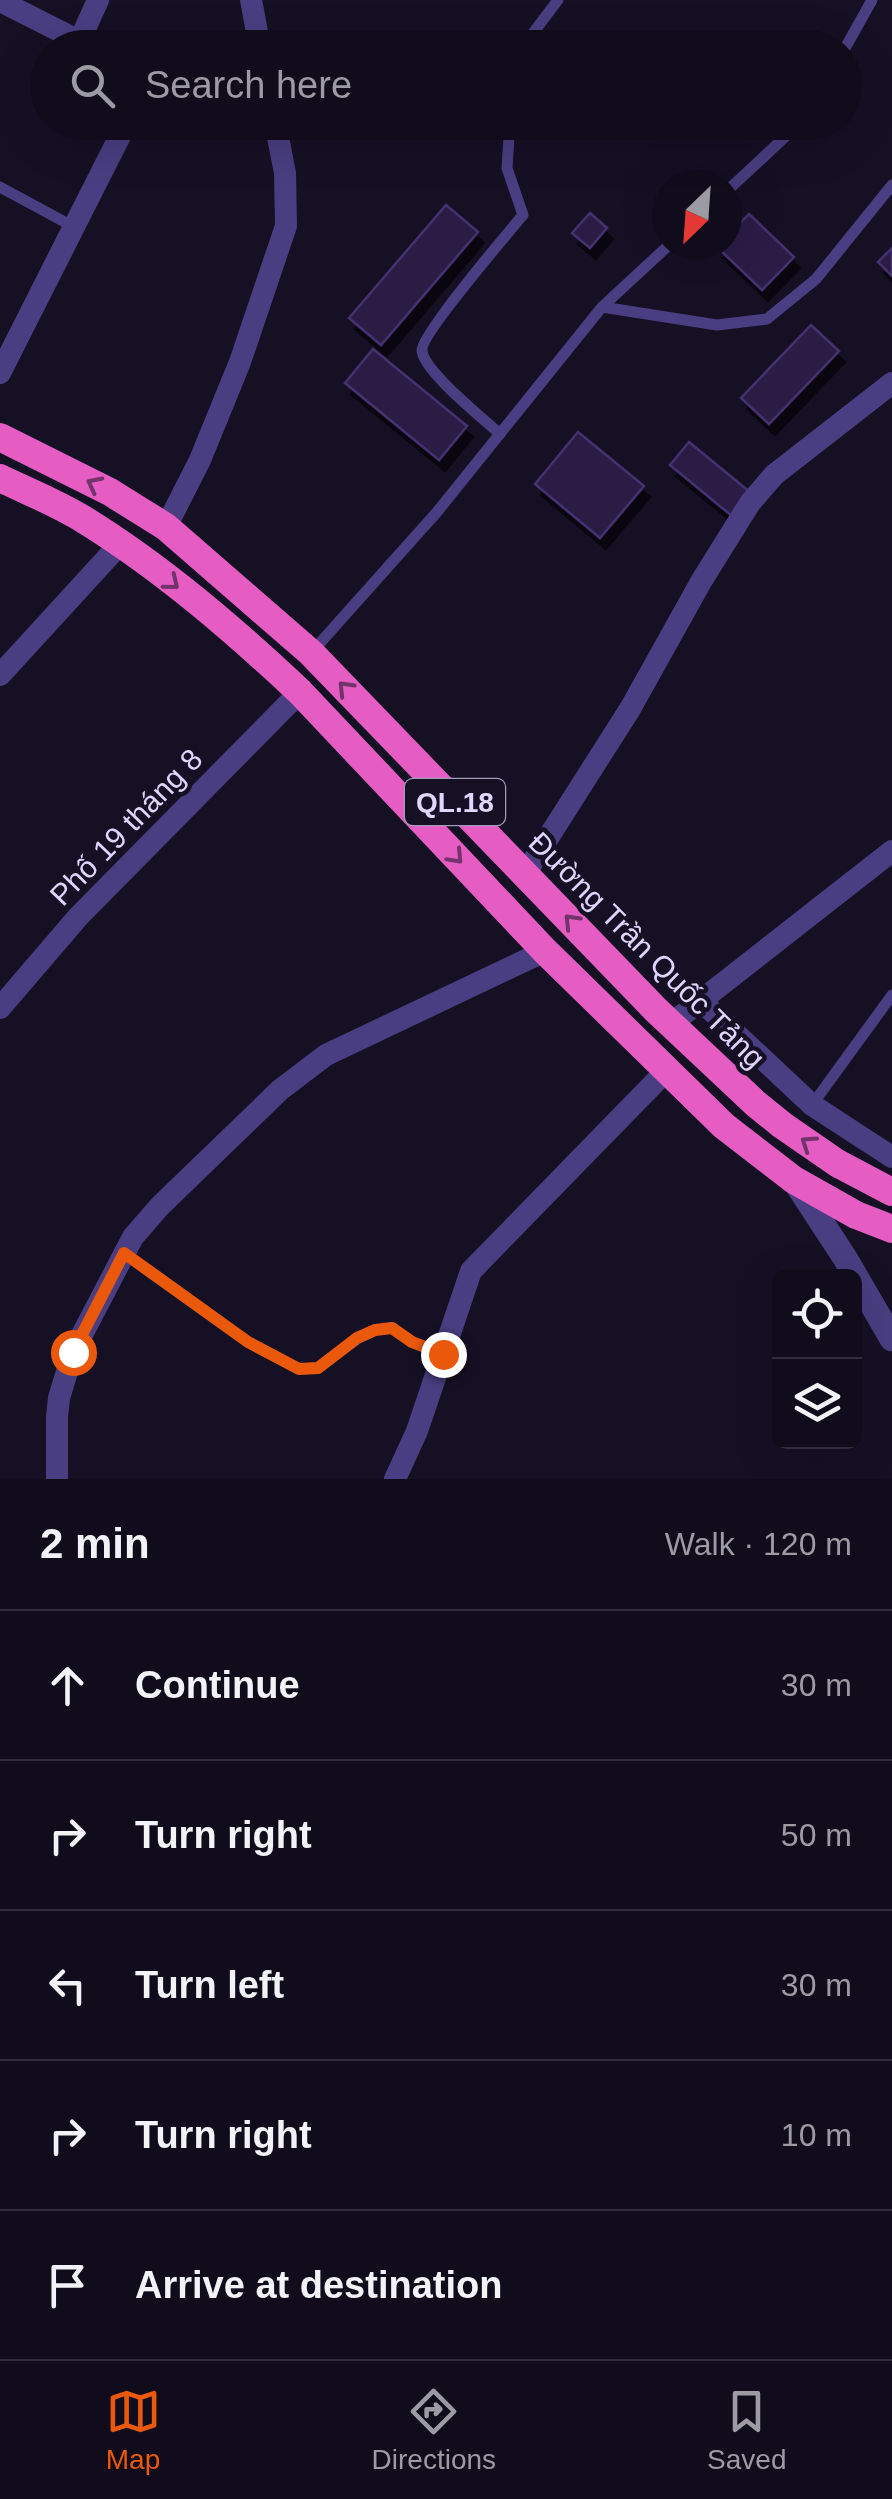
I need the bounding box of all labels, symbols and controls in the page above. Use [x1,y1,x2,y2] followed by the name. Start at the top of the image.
[30,30,862,140] search box
[65,58,120,113] icon: search
[145,64,352,106] text: Search here
[652,170,742,260] north arrow
[86,477,104,496] one-way arrow
[161,571,179,589] one-way arrow
[339,681,357,700] one-way arrow
[43,742,209,912] street label: Phố 19 tháng 8
[405,779,505,825] road number: QL.18
[522,825,772,1075] street label: Đường Trần Quốc Tảng
[444,845,462,863] one-way arrow
[565,915,583,933] one-way arrow
[800,1137,819,1155] one-way arrow
[772,1269,862,1449] map controls
[772,1269,862,1359] button: locate
[51,1330,97,1376] route start
[421,1332,467,1378] route end
[772,1359,862,1449] button: layers
[40,1520,150,1567] text: 2 min
[665,1526,852,1562] text: Walk · 120 m
[40,1658,95,1713] icon: ahead
[135,1664,300,1706] text: Continue
[781,1667,852,1703] text: 30 m
[40,1808,95,1863] icon: right
[135,1814,312,1856] text: Turn right
[781,1817,852,1853] text: 50 m
[40,1958,95,2013] icon: left
[135,1964,284,2006] text: Turn left
[781,1967,852,2003] text: 30 m
[40,2108,95,2163] icon: right
[135,2114,312,2156] text: Turn right
[781,2117,852,2153] text: 10 m
[40,2258,95,2313] icon: arrive
[135,2264,502,2306] text: Arrive at destination
[106,2384,161,2476] tab: Map
[372,2384,496,2476] tab: Directions
[707,2384,786,2476] tab: Saved

